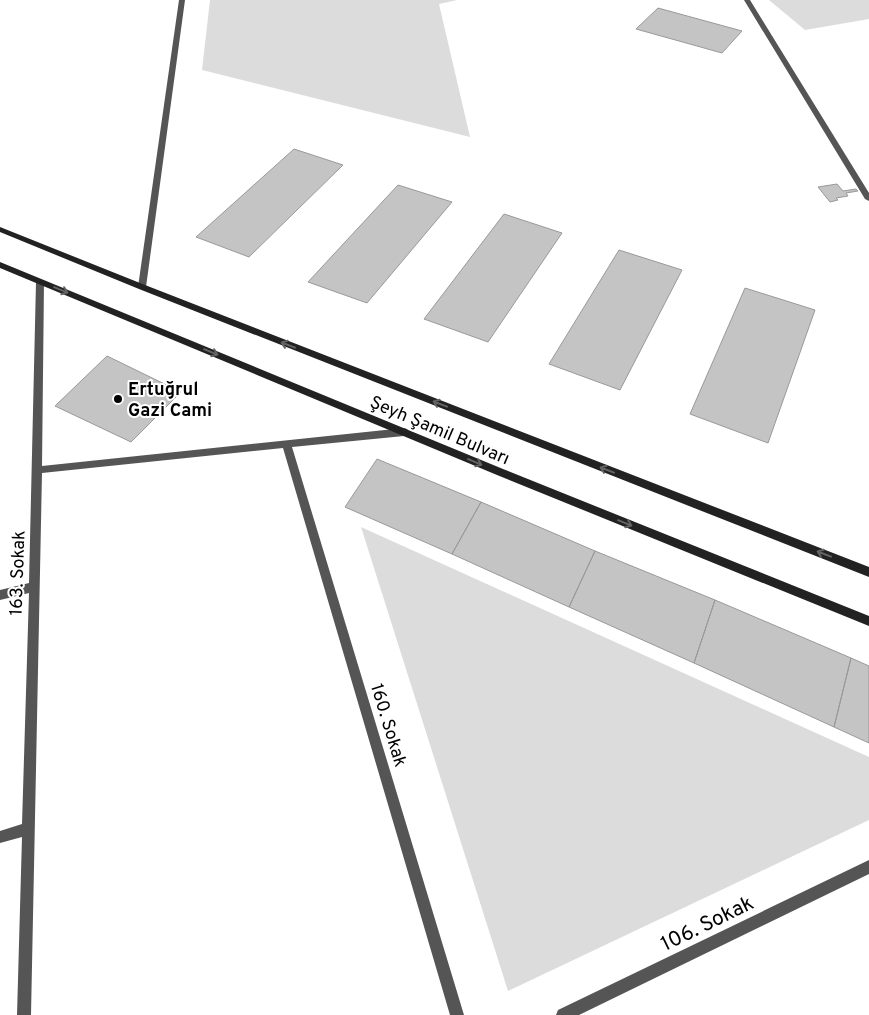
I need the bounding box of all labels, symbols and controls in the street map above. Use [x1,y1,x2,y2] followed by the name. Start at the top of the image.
[53,286,68,296] one-way arrow
[281,339,296,349] one-way arrow
[204,349,219,358] one-way arrow
[128,379,212,423] place label: Ertuğrul Gazi Cami
[366,392,513,471] street label: Şeyh Şamil Bulvarı
[112,393,124,405] marker: Ertuğrul Gazi Cami
[432,399,448,408] one-way arrow
[467,457,482,467] one-way arrow
[600,464,615,474] one-way arrow
[617,519,632,528] one-way arrow
[6,530,31,616] street label: 163. Sokak
[816,549,831,558] one-way arrow
[364,681,411,770] street label: 160. Sokak
[657,890,759,958] street label: 106. Sokak

